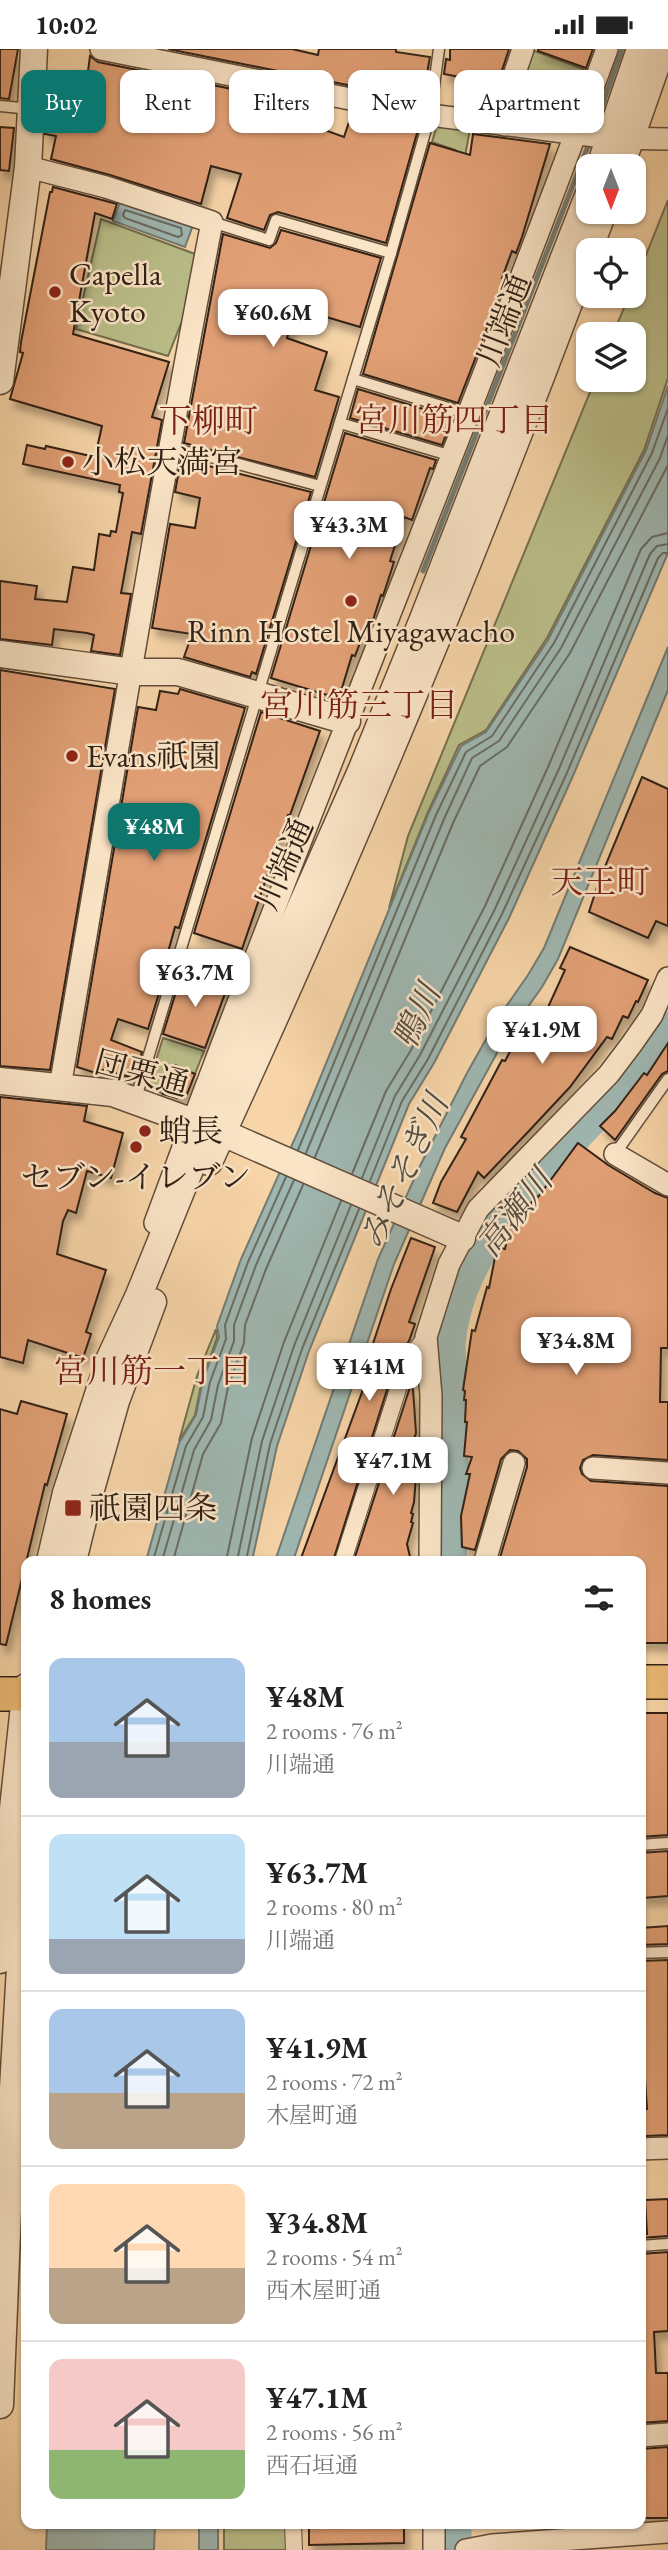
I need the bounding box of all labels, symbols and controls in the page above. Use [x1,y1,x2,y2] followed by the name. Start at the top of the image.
[35,8,97,42] text: 10:02
[21,70,106,133] chip: Buy
[120,70,215,133] chip: Rent
[229,70,334,133] chip: Filters
[348,70,440,133] chip: New
[454,70,604,133] chip: Apartment
[576,154,646,224] north arrow
[576,154,646,392] map controls
[576,238,646,308] button: locate
[69,253,162,332] place label: Capella Kyoto
[467,268,541,372] street label: 川端通
[47,284,63,300] marker: Capella Kyoto
[216,289,330,349] pin: ¥60.6M
[234,297,312,327] text: ¥60.6M
[576,322,646,392] button: layers
[355,398,553,441] district label: 宮川筋四丁目
[159,399,258,442] district label: 下柳町
[82,441,242,483] place label: 小松天満宮
[60,454,76,470] marker: 小松天満宮
[292,501,406,561] pin: ¥43.3M
[310,509,388,539] text: ¥43.3M
[343,593,359,609] marker: Rinn Hostel Miyagawacho
[187,610,515,652] place label: Rinn Hostel Miyagawacho
[260,683,458,726] district label: 宮川筋三丁目
[86,735,221,777] place label: Evans祇園
[64,748,80,764] marker: Evans祇園
[113,803,195,863] pin: ¥48M
[124,811,184,841] text: ¥48M
[245,812,323,916] street label: 川端通
[551,860,650,903] district label: 天王町
[138,949,252,1009] pin: ¥63.7M
[156,957,234,987] text: ¥63.7M
[383,974,451,1055] water label: 鴨川
[485,1007,599,1066] pin: ¥41.9M
[503,1014,581,1044] text: ¥41.9M
[90,1040,194,1106] street label: 団栗通
[349,1085,459,1255] water label: みそそぎ川
[159,1110,223,1152] place label: 蛸長
[137,1123,153,1139] marker: 蛸長
[128,1139,144,1155] marker: セブン-イレブン
[21,1156,251,1198] place label: セブン-イレブン
[467,1158,564,1265] water label: 高瀬川
[519,1317,633,1377] pin: ¥34.8M
[537,1325,615,1355] text: ¥34.8M
[320,1343,418,1403] pin: ¥141M
[54,1349,252,1392] district label: 宮川筋一丁目
[333,1351,405,1381] text: ¥141M
[336,1437,450,1497] pin: ¥47.1M
[354,1445,432,1475] text: ¥47.1M
[89,1487,217,1529] place label: 祇園四条
[63,1498,83,1518] marker: 祇園四条
[49,1579,151,1618] text: 8 homes
[580,1579,618,1617] icon: filters
[266,1677,345,1716] text: ¥48M
[105,1686,189,1770] icon: home
[266,1716,403,1746] text: 2 rooms · 76 m²
[266,1749,335,1779] text: 川端通
[266,1853,368,1892] text: ¥63.7M
[105,1862,189,1946] icon: home
[266,1892,403,1922] text: 2 rooms · 80 m²
[266,1925,335,1955] text: 川端通
[266,2028,368,2067] text: ¥41.9M
[105,2037,189,2121] icon: home
[266,2067,403,2097] text: 2 rooms · 72 m²
[266,2100,358,2130] text: 木屋町通
[266,2203,368,2242] text: ¥34.8M
[105,2212,189,2296] icon: home
[266,2242,403,2272] text: 2 rooms · 54 m²
[266,2275,381,2305] text: 西木屋町通
[266,2378,368,2417] text: ¥47.1M
[105,2387,189,2471] icon: home
[266,2417,403,2447] text: 2 rooms · 56 m²
[266,2450,358,2480] text: 西石垣通

